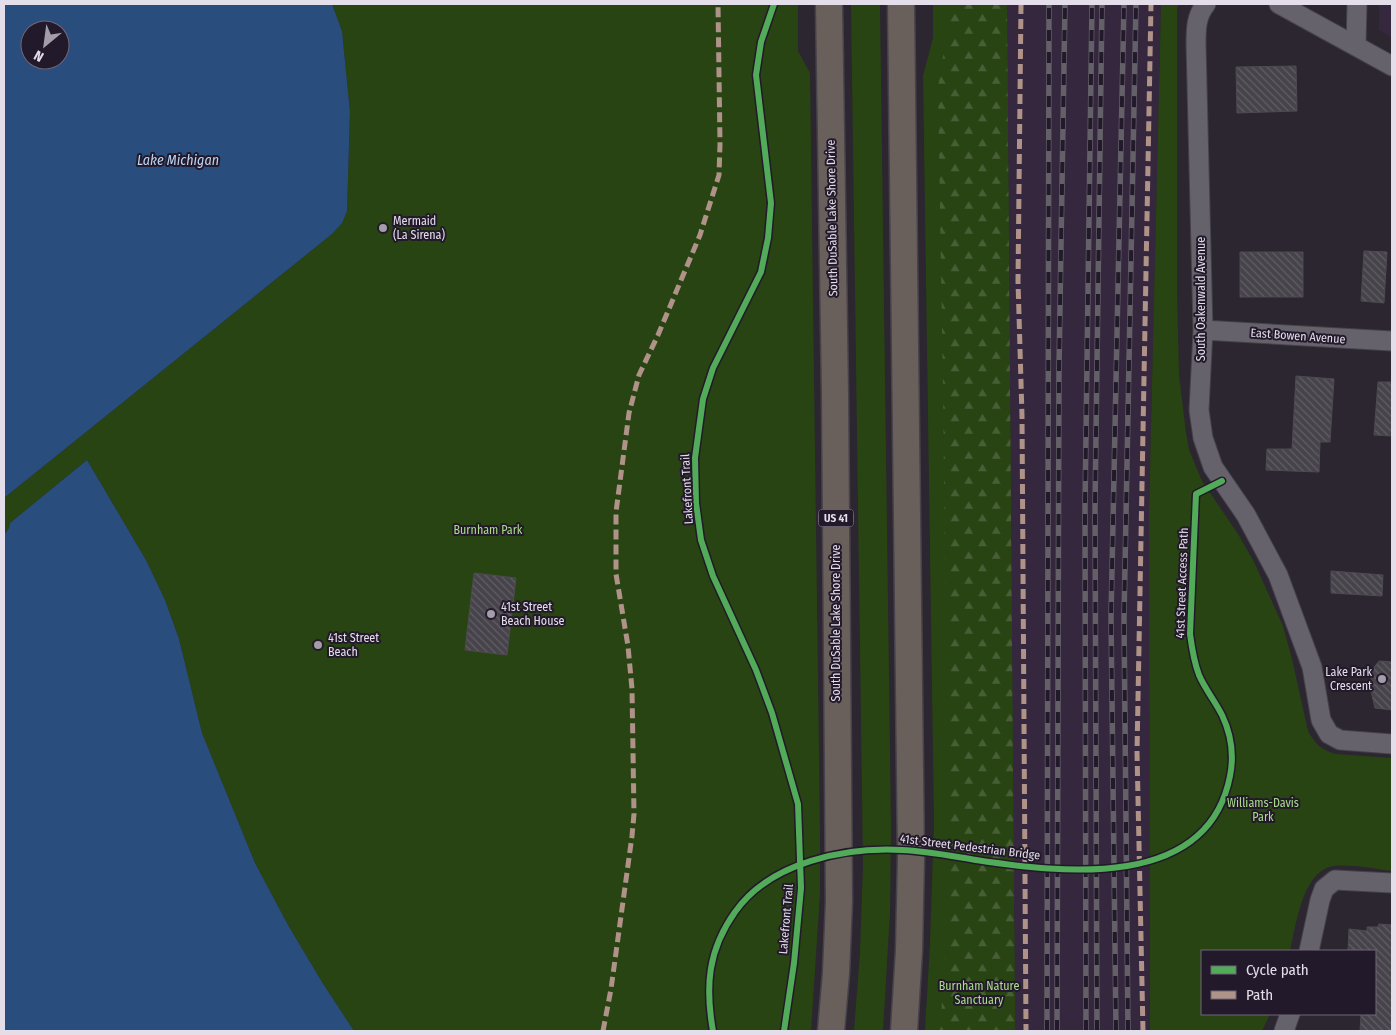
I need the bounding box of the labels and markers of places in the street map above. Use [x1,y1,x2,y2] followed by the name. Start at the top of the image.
[393,214,445,242] place label: Mermaid (La Sirena)
[377,222,389,234] marker: Mermaid (La Sirena)
[501,600,565,628] place label: 41st Street Beach House
[485,608,497,620] marker: 41st Street Beach House
[328,631,379,659] place label: 41st Street Beach
[312,639,324,651] marker: 41st Street Beach
[1325,665,1372,693] place label: Lake Park Crescent
[1376,673,1388,685] marker: Lake Park Crescent

